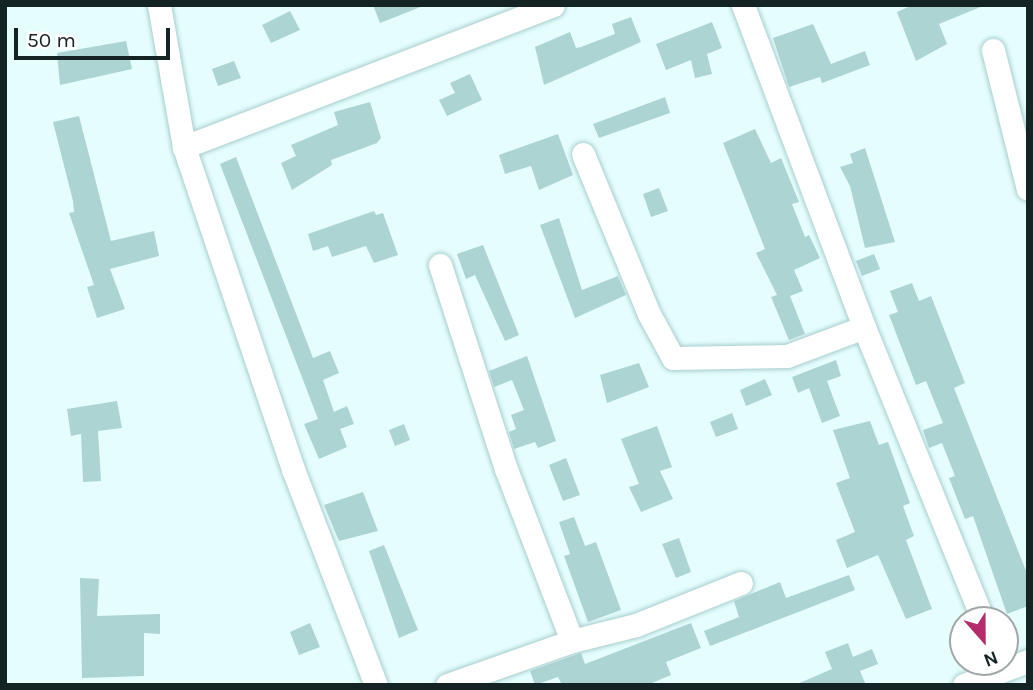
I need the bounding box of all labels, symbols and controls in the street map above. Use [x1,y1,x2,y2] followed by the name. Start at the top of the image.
[18,14,173,58] scale bar
[27,28,76,52] text: 50 m
[949,606,1019,676] north arrow
[981,646,1001,671] text: N

